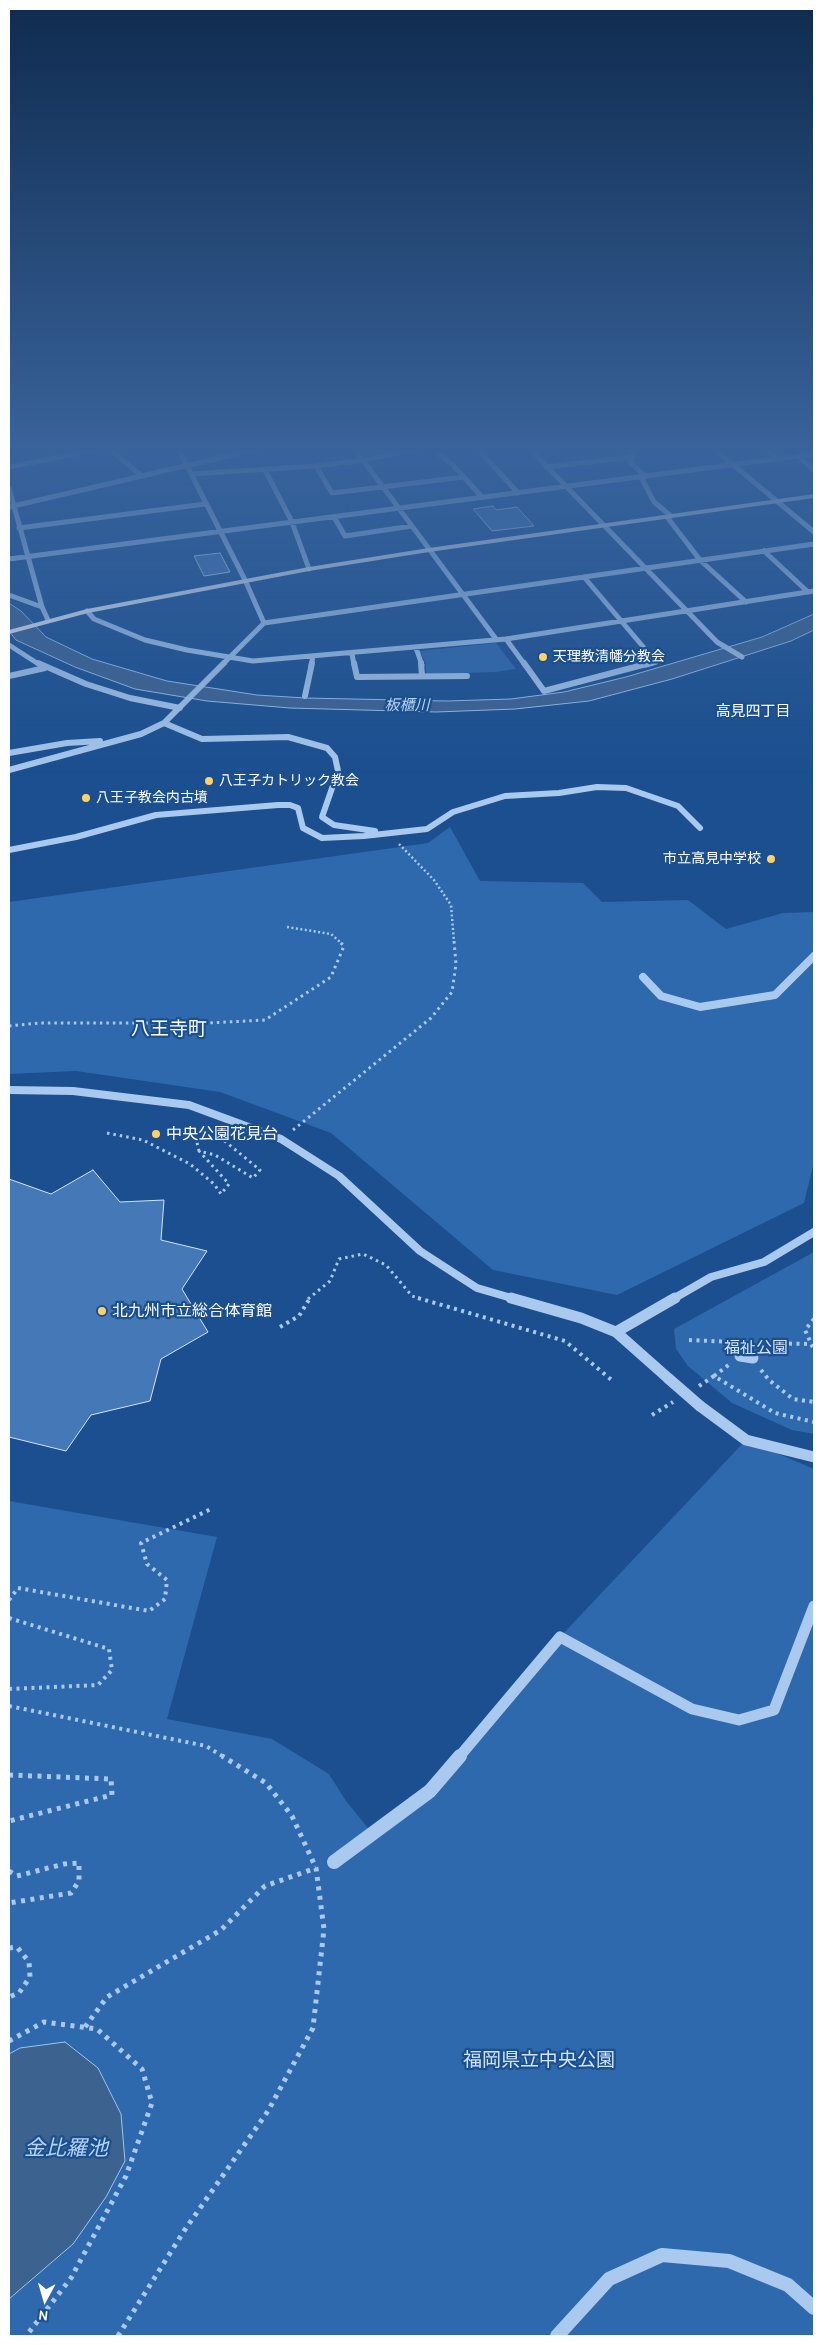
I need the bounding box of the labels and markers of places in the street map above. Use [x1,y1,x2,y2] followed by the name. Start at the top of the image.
[553,649,665,665] place label: 天理教清幡分教会
[537,651,549,663] marker: 天理教清幡分教会
[219,773,359,789] place label: 八王子カトリック教会
[203,775,215,787] marker: 八王子カトリック教会
[96,790,208,806] place label: 八王子教会内古墳
[80,792,92,804] marker: 八王子教会内古墳
[663,851,761,867] place label: 市立高見中学校
[765,853,777,865] marker: 市立高見中学校
[166,1124,278,1144] place label: 中央公園花見台
[150,1128,162,1140] marker: 中央公園花見台
[112,1301,272,1321] place label: 北九州市立総合体育館
[96,1305,108,1317] marker: 北九州市立総合体育館

